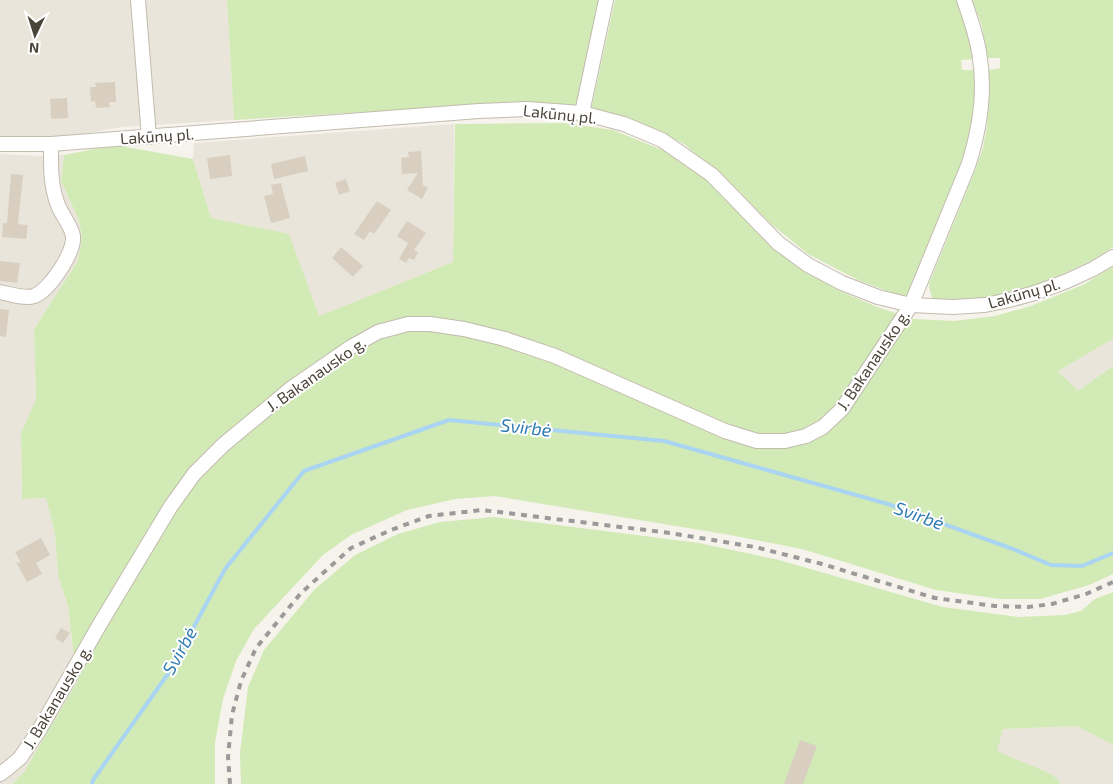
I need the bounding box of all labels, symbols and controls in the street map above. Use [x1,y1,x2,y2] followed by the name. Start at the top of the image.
[10,10,60,60] north arrow
[28,40,40,57] text: N
[522,100,598,127] street label: Lakūnų pl.
[119,123,195,148] street label: Lakūnų pl.
[986,273,1062,312] street label: Lakūnų pl.
[832,306,913,413] street label: J. Bakanausko g.
[262,332,369,415] street label: J. Bakanausko g.
[500,413,553,441] water label: Svirbė
[892,496,947,534] water label: Svirbė
[157,623,201,678] water label: Svirbė
[18,642,95,752] street label: J. Bakanausko g.

